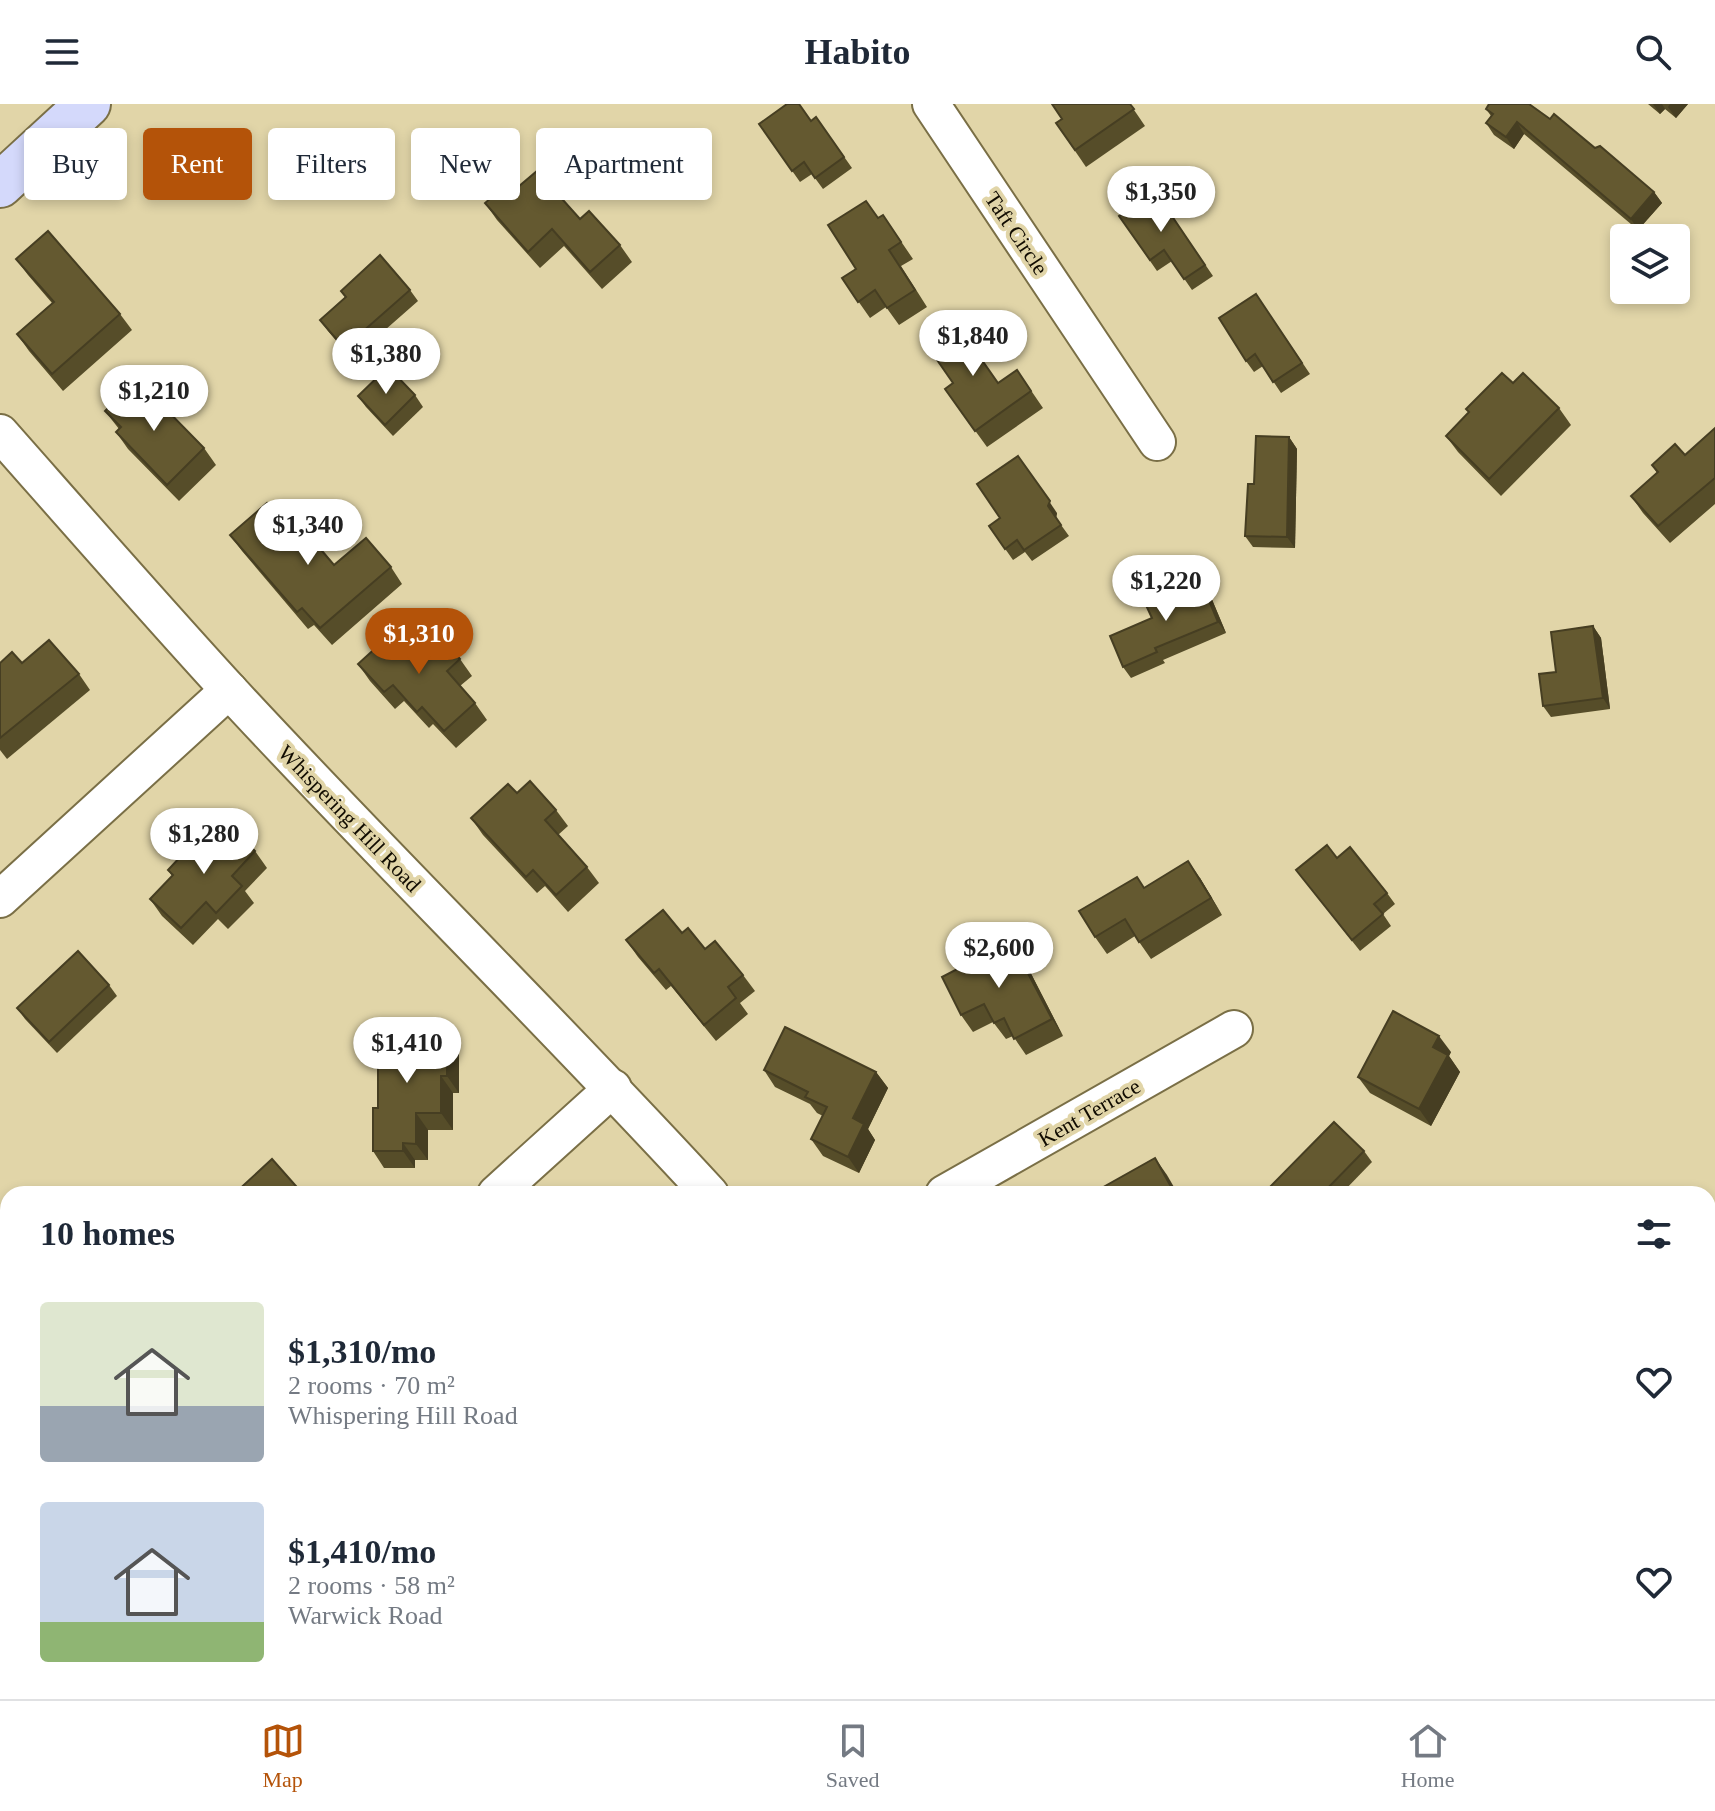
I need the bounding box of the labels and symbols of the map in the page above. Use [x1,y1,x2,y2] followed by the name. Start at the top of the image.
[1096,166,1226,234] pin: $1,350
[980,187,1053,279] street label: Taft Circle
[908,310,1038,378] pin: $1,840
[321,328,451,396] pin: $1,380
[89,365,219,433] pin: $1,210
[243,499,373,567] pin: $1,340
[1101,555,1231,623] pin: $1,220
[354,608,484,676] pin: $1,310
[273,740,426,897] street label: Whispering Hill Road
[139,808,269,876] pin: $1,280
[934,922,1064,990] pin: $2,600
[342,1017,472,1085] pin: $1,410
[1034,1073,1145,1152] street label: Kent Terrace

